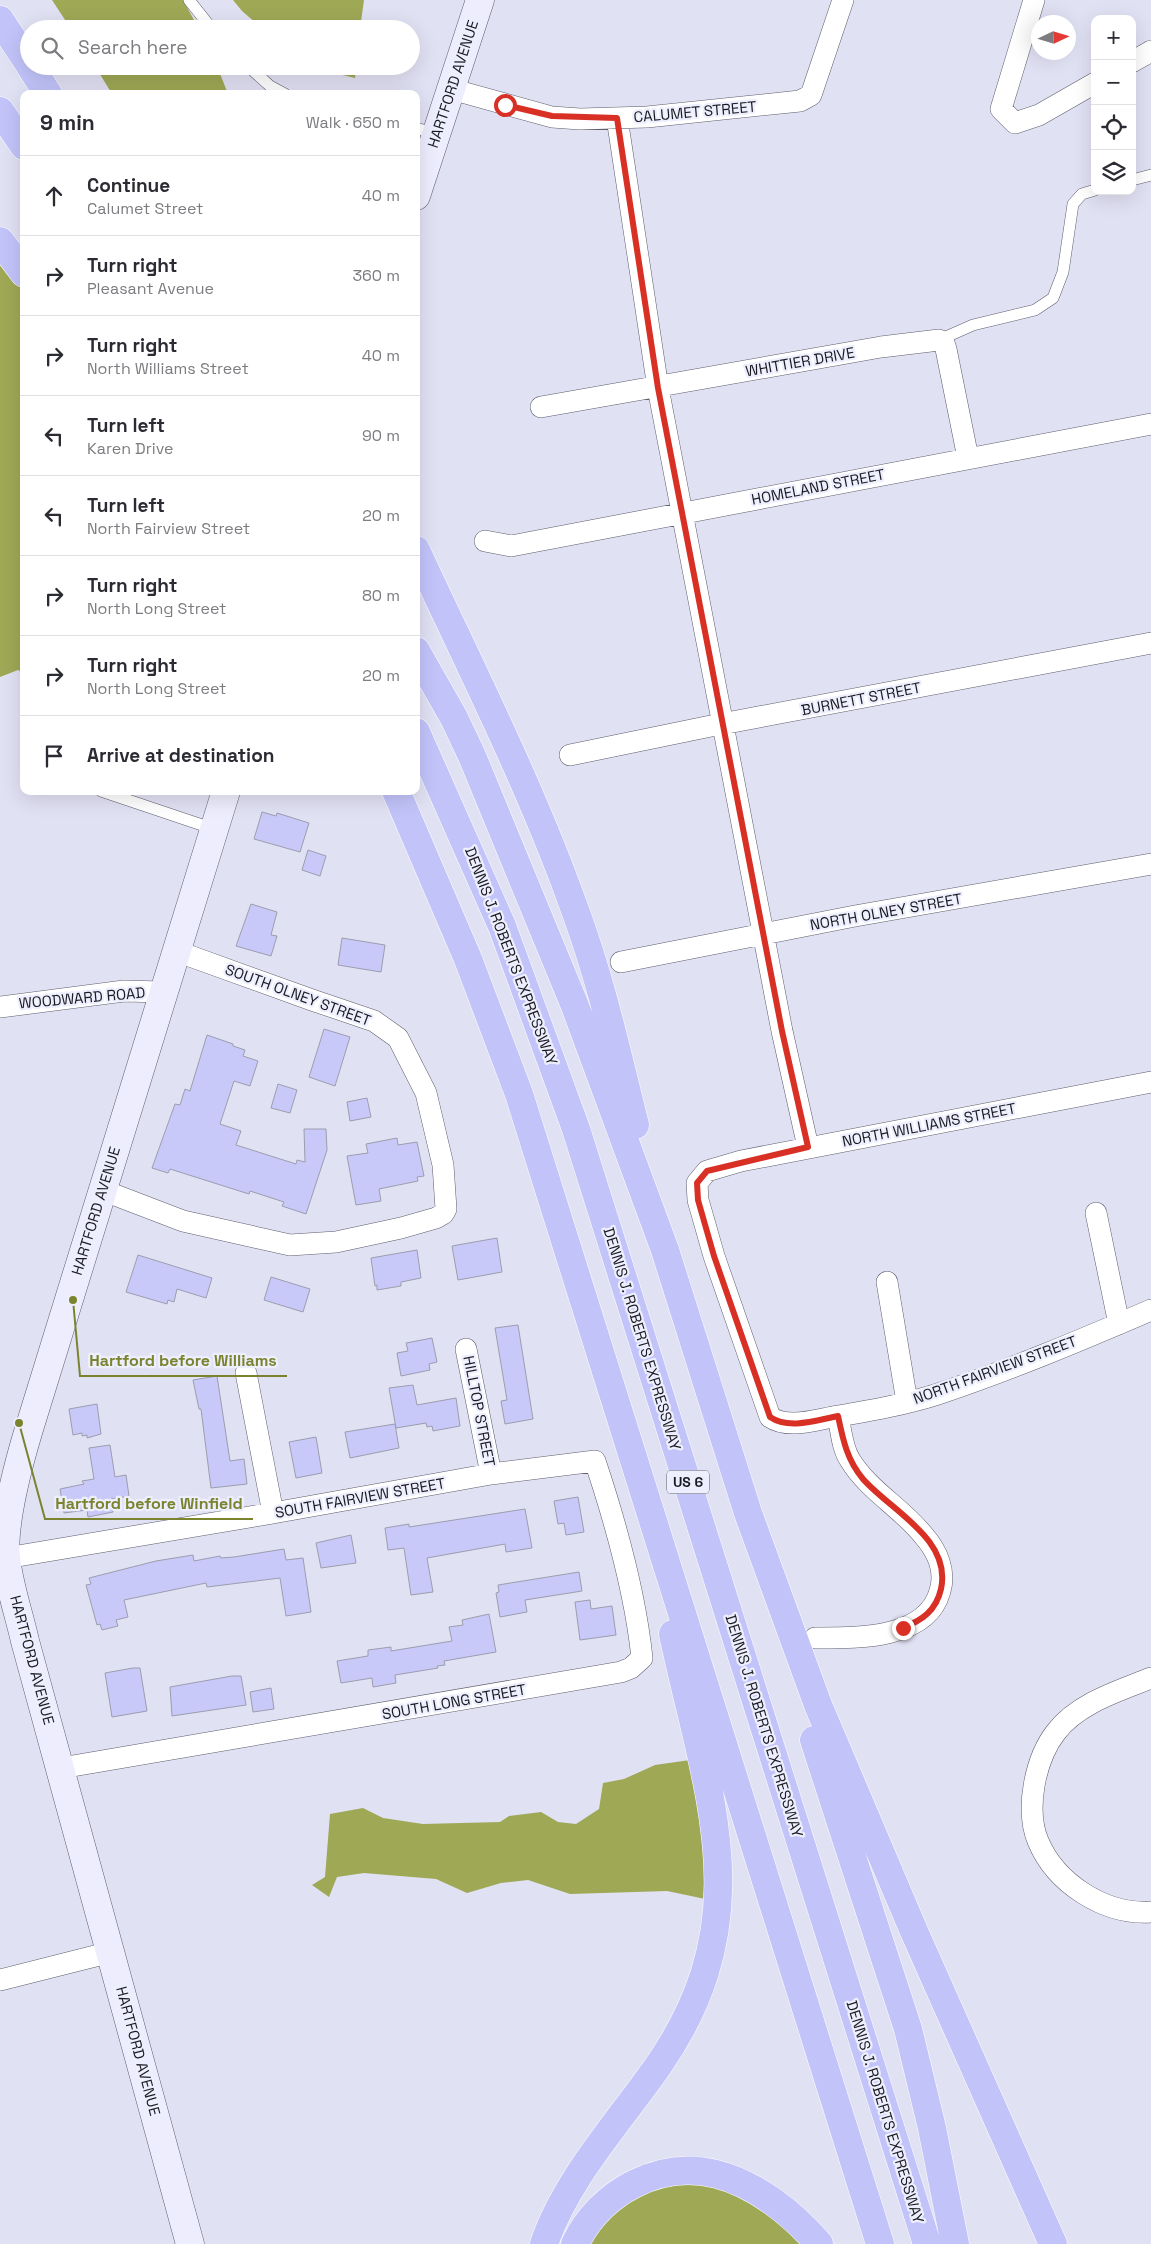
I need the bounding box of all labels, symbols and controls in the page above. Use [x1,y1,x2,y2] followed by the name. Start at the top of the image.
[1031,15,1076,60] north arrow
[1091,15,1136,195] map controls
[1091,15,1136,60] button: +
[423,18,482,150] street label: HARTFORD AVENUE
[20,20,420,75] search box
[38,34,66,62] icon: search
[78,35,188,60] text: Search here
[1091,60,1136,105] button: −
[494,94,517,117] route start
[633,97,757,126] street label: CALUMET STREET
[1091,105,1136,150] button: locate
[40,109,95,136] text: 9 min
[306,112,400,133] text: Walk · 650 m
[1091,150,1136,195] button: layers
[87,173,170,198] text: Continue
[40,182,68,210] icon: ahead
[362,185,400,206] text: 40 m
[87,198,203,219] text: Calumet Street
[87,253,177,278] text: Turn right
[40,262,68,290] icon: right
[352,265,400,286] text: 360 m
[87,278,214,299] text: Pleasant Avenue
[87,333,177,358] text: Turn right
[40,342,68,370] icon: right
[744,343,856,380] street label: WHITTIER DRIVE
[362,345,400,366] text: 40 m
[87,358,249,379] text: North Williams Street
[87,413,165,438] text: Turn left
[40,422,68,450] icon: left
[362,425,400,446] text: 90 m
[87,438,173,459] text: Karen Drive
[750,464,886,509] street label: HOMELAND STREET
[87,493,165,518] text: Turn left
[40,502,68,530] icon: left
[362,505,400,526] text: 20 m
[87,518,250,539] text: North Fairview Street
[87,573,177,598] text: Turn right
[40,582,68,610] icon: right
[362,585,400,606] text: 80 m
[87,598,226,619] text: North Long Street
[87,653,177,678] text: Turn right
[40,662,68,690] icon: right
[362,665,400,686] text: 20 m
[87,678,226,699] text: North Long Street
[799,678,923,719] street label: BURNETT STREET
[40,742,68,770] icon: arrive
[87,743,275,768] text: Arrive at destination
[461,844,562,1068] street label: DENNIS J. ROBERTS EXPRESSWAY
[808,889,964,934] street label: NORTH OLNEY STREET
[223,959,374,1030] street label: SOUTH OLNEY STREET
[18,983,146,1012] street label: WOODWARD ROAD
[840,1098,1018,1151] street label: NORTH WILLIAMS STREET
[67,1144,124,1277] street label: HARTFORD AVENUE
[599,1225,686,1453] street label: DENNIS J. ROBERTS EXPRESSWAY
[910,1331,1079,1408] street label: NORTH FAIRVIEW STREET
[80,1345,287,1376] callout: Hartford before Williams
[89,1350,277,1371] text: Hartford before Williams
[459,1354,500,1468] street label: HILLTOP STREET
[667,1470,709,1494] road number: US 6
[273,1473,447,1522] street label: SOUTH FAIRVIEW STREET
[45,1488,253,1519] callout: Hartford before Winfield
[55,1493,243,1514] text: Hartford before Winfield
[6,1593,59,1727] street label: HARTFORD AVENUE
[721,1612,808,1840] street label: DENNIS J. ROBERTS EXPRESSWAY
[892,1617,915,1640] route end
[380,1679,528,1724] street label: SOUTH LONG STREET
[112,1984,165,2118] street label: HARTFORD AVENUE
[842,1998,929,2226] street label: DENNIS J. ROBERTS EXPRESSWAY

